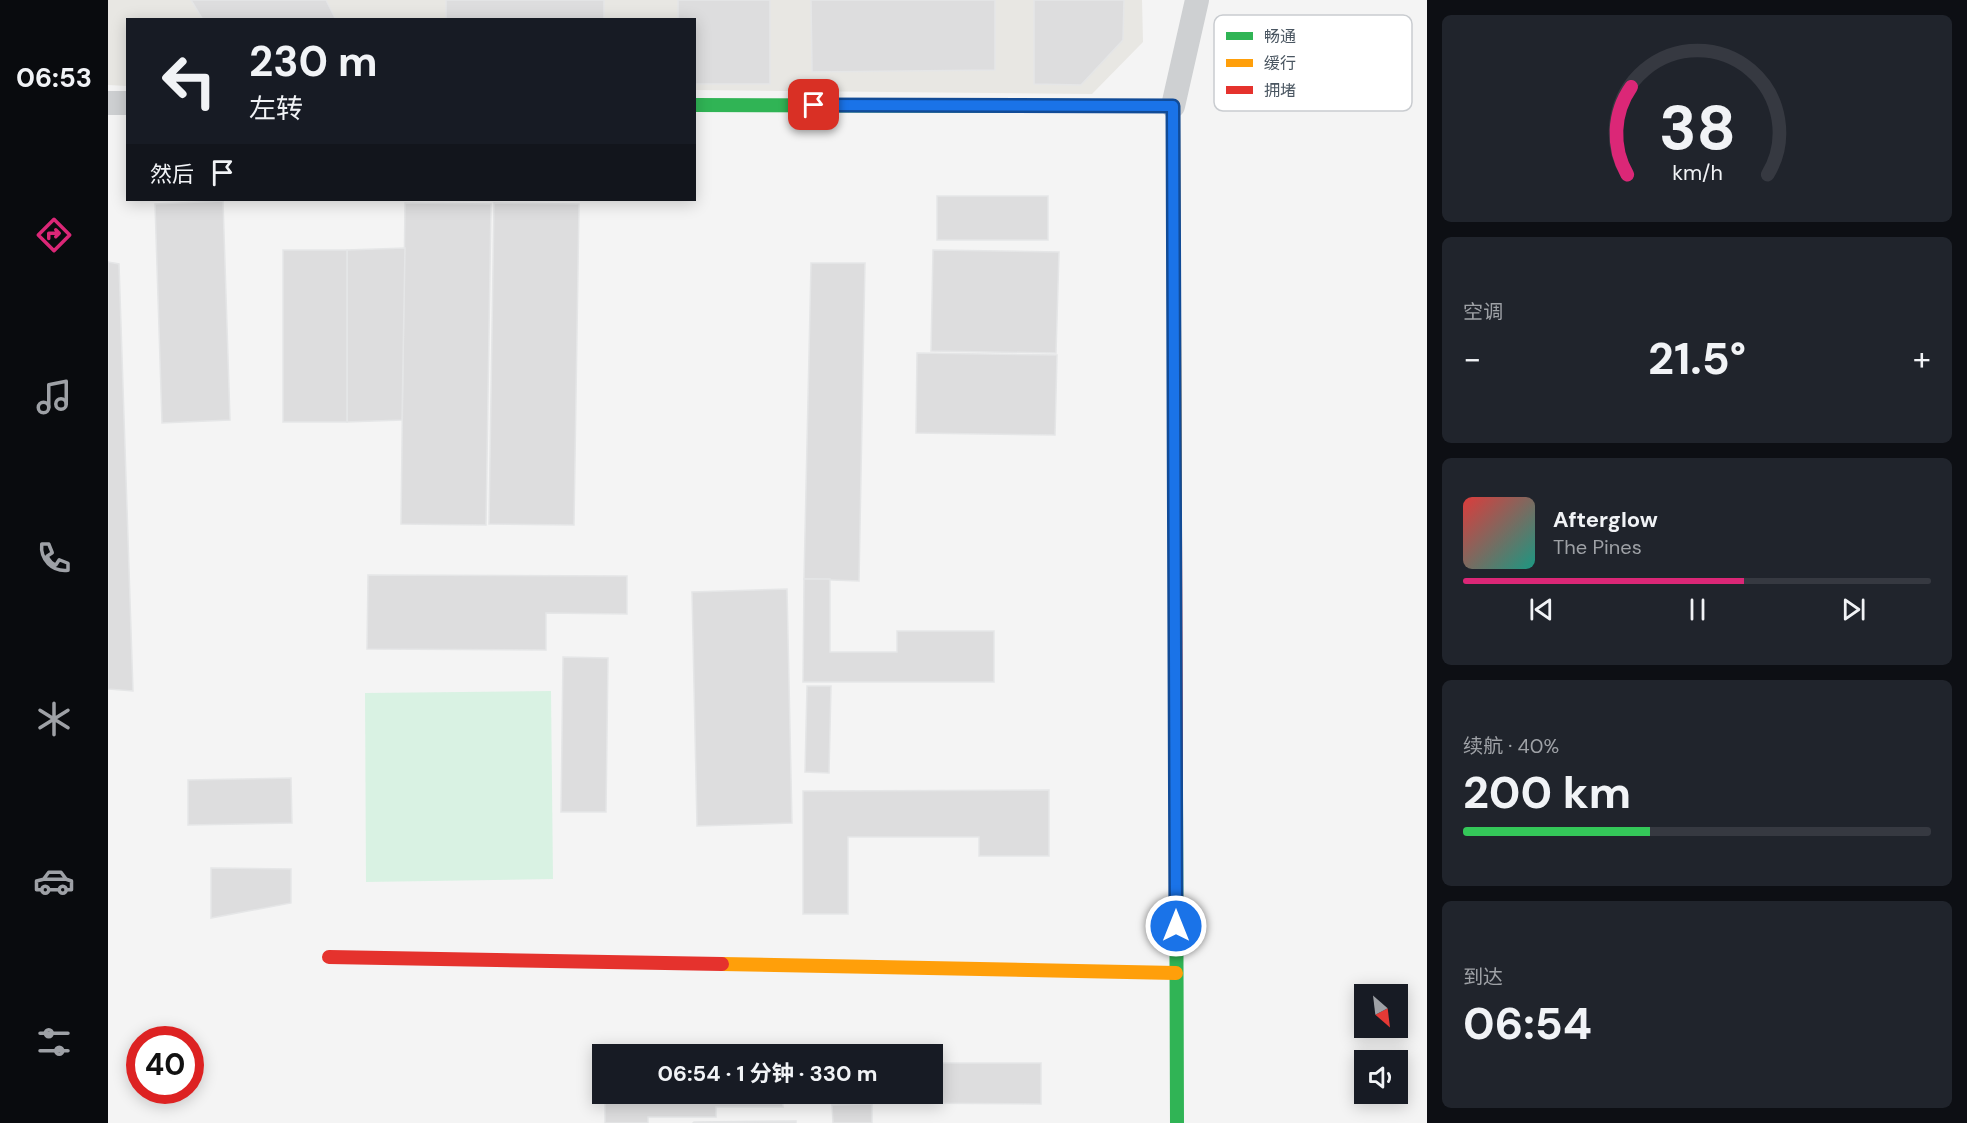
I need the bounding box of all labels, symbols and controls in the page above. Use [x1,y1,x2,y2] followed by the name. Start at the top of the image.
[1214,15,1412,111] legend
[1264,26,1296,47] text: 畅通
[249,34,378,89] text: 230 m
[150,42,228,120] icon: left
[1264,53,1296,74] text: 缓行
[16,60,92,95] text: 06:53
[788,79,839,130] pin
[1264,80,1296,101] text: 拥堵
[1658,87,1736,168] text: 38
[797,88,830,121] icon: arrive
[249,91,303,126] text: 左转
[206,156,239,189] icon: arrive
[150,160,194,189] text: 然后
[1672,160,1722,188] text: km/h
[33,214,75,256] icon: directions
[1463,299,1503,325] text: 空调
[1648,329,1746,388] text: 21.5°
[1463,337,1481,380] text: −
[1913,337,1931,380] text: +
[33,376,75,418] icon: music
[1553,505,1658,534] text: Afterglow
[1553,534,1642,560] text: The Pines
[33,537,75,579] icon: phone
[1525,593,1558,626] icon: previous
[1681,593,1714,626] icon: pause
[1837,593,1870,626] icon: next
[33,698,75,740] icon: climate
[1463,733,1559,759] text: 续航 · 40%
[1463,763,1631,822] text: 200 km
[33,860,75,902] icon: car
[1144,894,1208,958] position arrow
[1463,964,1503,990] text: 到达
[1354,984,1408,1038] north arrow
[1354,984,1408,1104] map controls
[1463,994,1592,1053] text: 06:54
[33,1021,75,1063] icon: filters
[126,1026,204,1104] speed limit sign: 40
[1354,1050,1408,1104] button: sound
[658,1059,877,1088] text: 06:54 · 1 分钟 · 330 m

